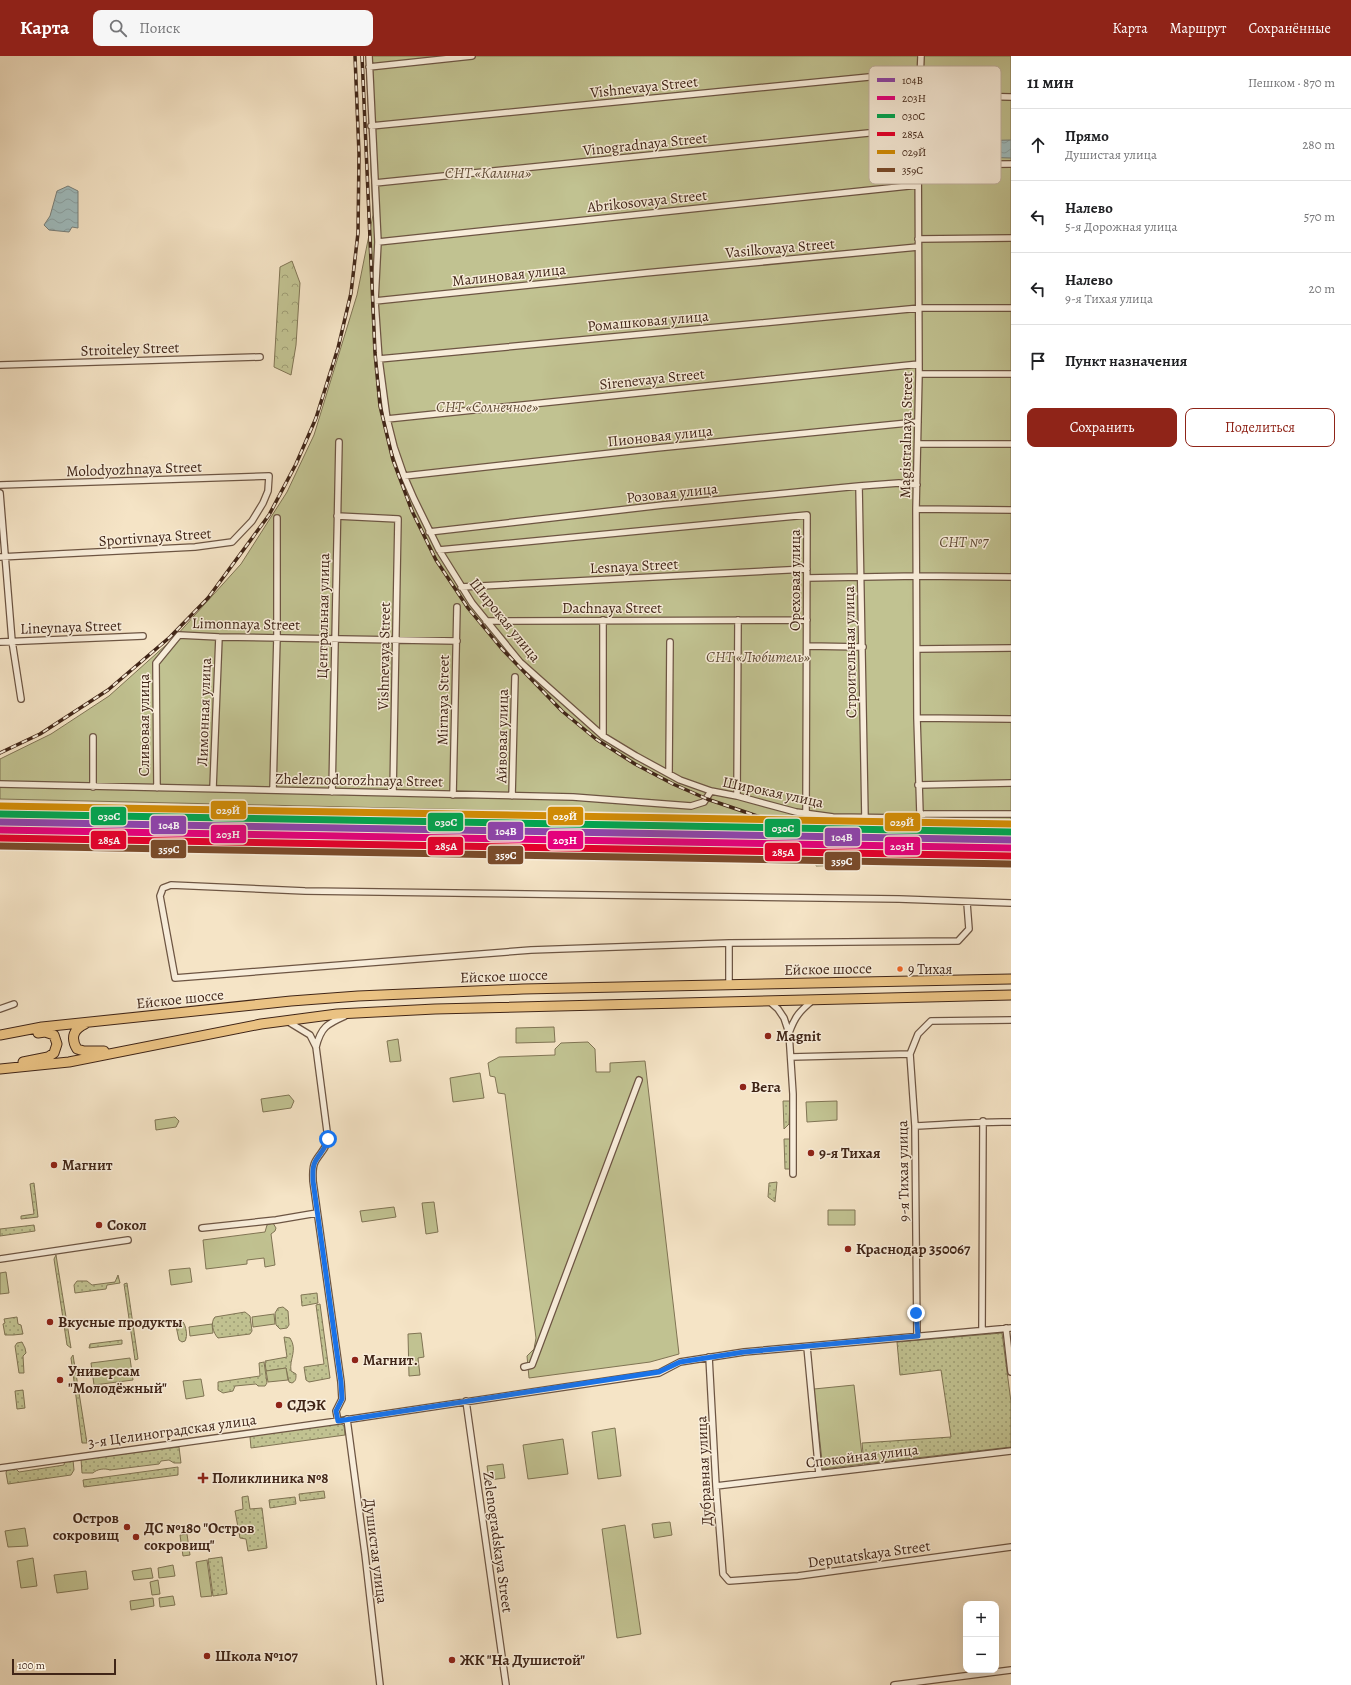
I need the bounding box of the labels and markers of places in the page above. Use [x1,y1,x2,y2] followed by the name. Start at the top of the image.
[908,960,953,979] place label: 9 Тихая
[895,964,905,974] marker: 9 Тихая
[776,1026,821,1046] place label: Magnit
[763,1031,773,1041] marker: Magnit
[751,1077,782,1097] place label: Вега
[738,1082,748,1092] marker: Вега
[819,1143,881,1163] place label: 9-я Тихая
[806,1148,816,1158] marker: 9-я Тихая
[62,1155,113,1175] place label: Магнит
[49,1160,59,1170] marker: Магнит
[107,1215,147,1235] place label: Сокол
[94,1220,104,1230] marker: Сокол
[856,1239,971,1259] place label: Краснодар 350067
[843,1244,853,1254] marker: Краснодар 350067
[58,1312,183,1332] place label: Вкусные продукты
[45,1317,55,1327] marker: Вкусные продукты
[363,1350,418,1370] place label: Магнит.
[350,1355,360,1365] marker: Магнит.
[68,1361,167,1398] place label: Универсам "Молодёжный"
[55,1375,65,1385] marker: Универсам "Молодёжный"
[287,1395,326,1415] place label: СДЭК
[274,1400,284,1410] marker: СДЭК
[212,1468,329,1488] place label: Поликлиника №8
[197,1472,209,1484] marker: Поликлиника №8
[53,1508,119,1545] place label: Остров сокровищ
[144,1518,254,1555] place label: ДС №180 "Остров сокровищ"
[122,1522,132,1532] marker: Остров сокровищ
[131,1532,141,1542] marker: ДС №180 "Остров сокровищ"
[215,1646,298,1666] place label: Школа №107
[460,1650,585,1670] place label: ЖК "На Душистой"
[202,1651,212,1661] marker: Школа №107
[447,1655,457,1665] marker: ЖК "На Душистой"

